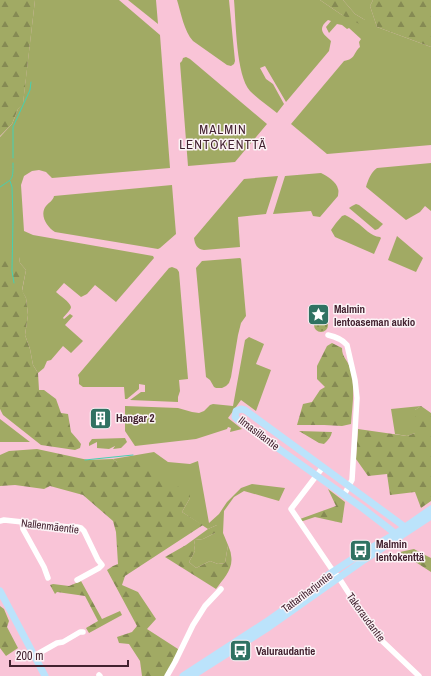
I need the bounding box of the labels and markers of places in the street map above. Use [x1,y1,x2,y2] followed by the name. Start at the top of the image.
[306,302,332,328] place icon: Malmin lentoaseman aukio
[334,302,416,329] place label: Malmin lentoaseman aukio
[87,405,113,431] building icon: Hangar 2
[116,411,155,425] place label: Hangar 2
[348,537,374,563] bus stop icon: Malmin lentokenttä
[376,537,424,564] place label: Malmin lentokenttä
[227,638,253,664] bus stop icon: Valuraudantie
[256,644,315,658] place label: Valuraudantie

